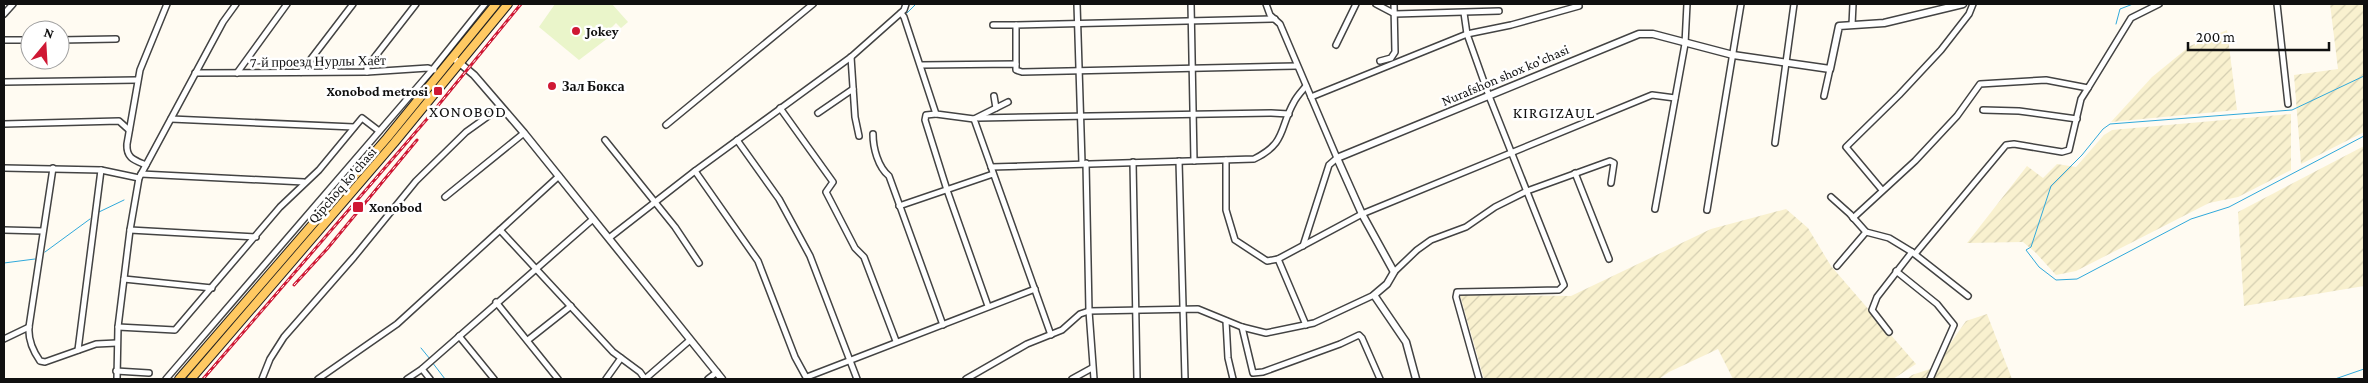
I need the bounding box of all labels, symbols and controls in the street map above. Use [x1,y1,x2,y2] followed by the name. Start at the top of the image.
[20,20,70,70] north arrow
[2188,20,2329,52] scale bar
[584,23,619,39] place label: Jokey
[42,24,56,42] text: N
[570,25,582,37] marker: Jokey
[2196,29,2235,45] text: 200 m
[1439,41,1571,109] street label: Nurafshon shox ko'chasi
[250,52,386,70] street label: 7-й проезд Нурлы Хаёт
[562,78,624,94] place label: Зал Бокса
[546,80,558,92] marker: Зал Бокса
[326,83,428,99] place label: Xonobod metrosi
[432,85,444,97] marker: Xonobod metrosi
[429,103,507,120] district label: XONOBOD
[1513,104,1595,121] district label: KIRGIZAUL
[304,143,380,226] street label: Qipchoq ko'chasi
[369,199,423,215] place label: Xonobod
[351,200,365,214] marker: Xonobod

